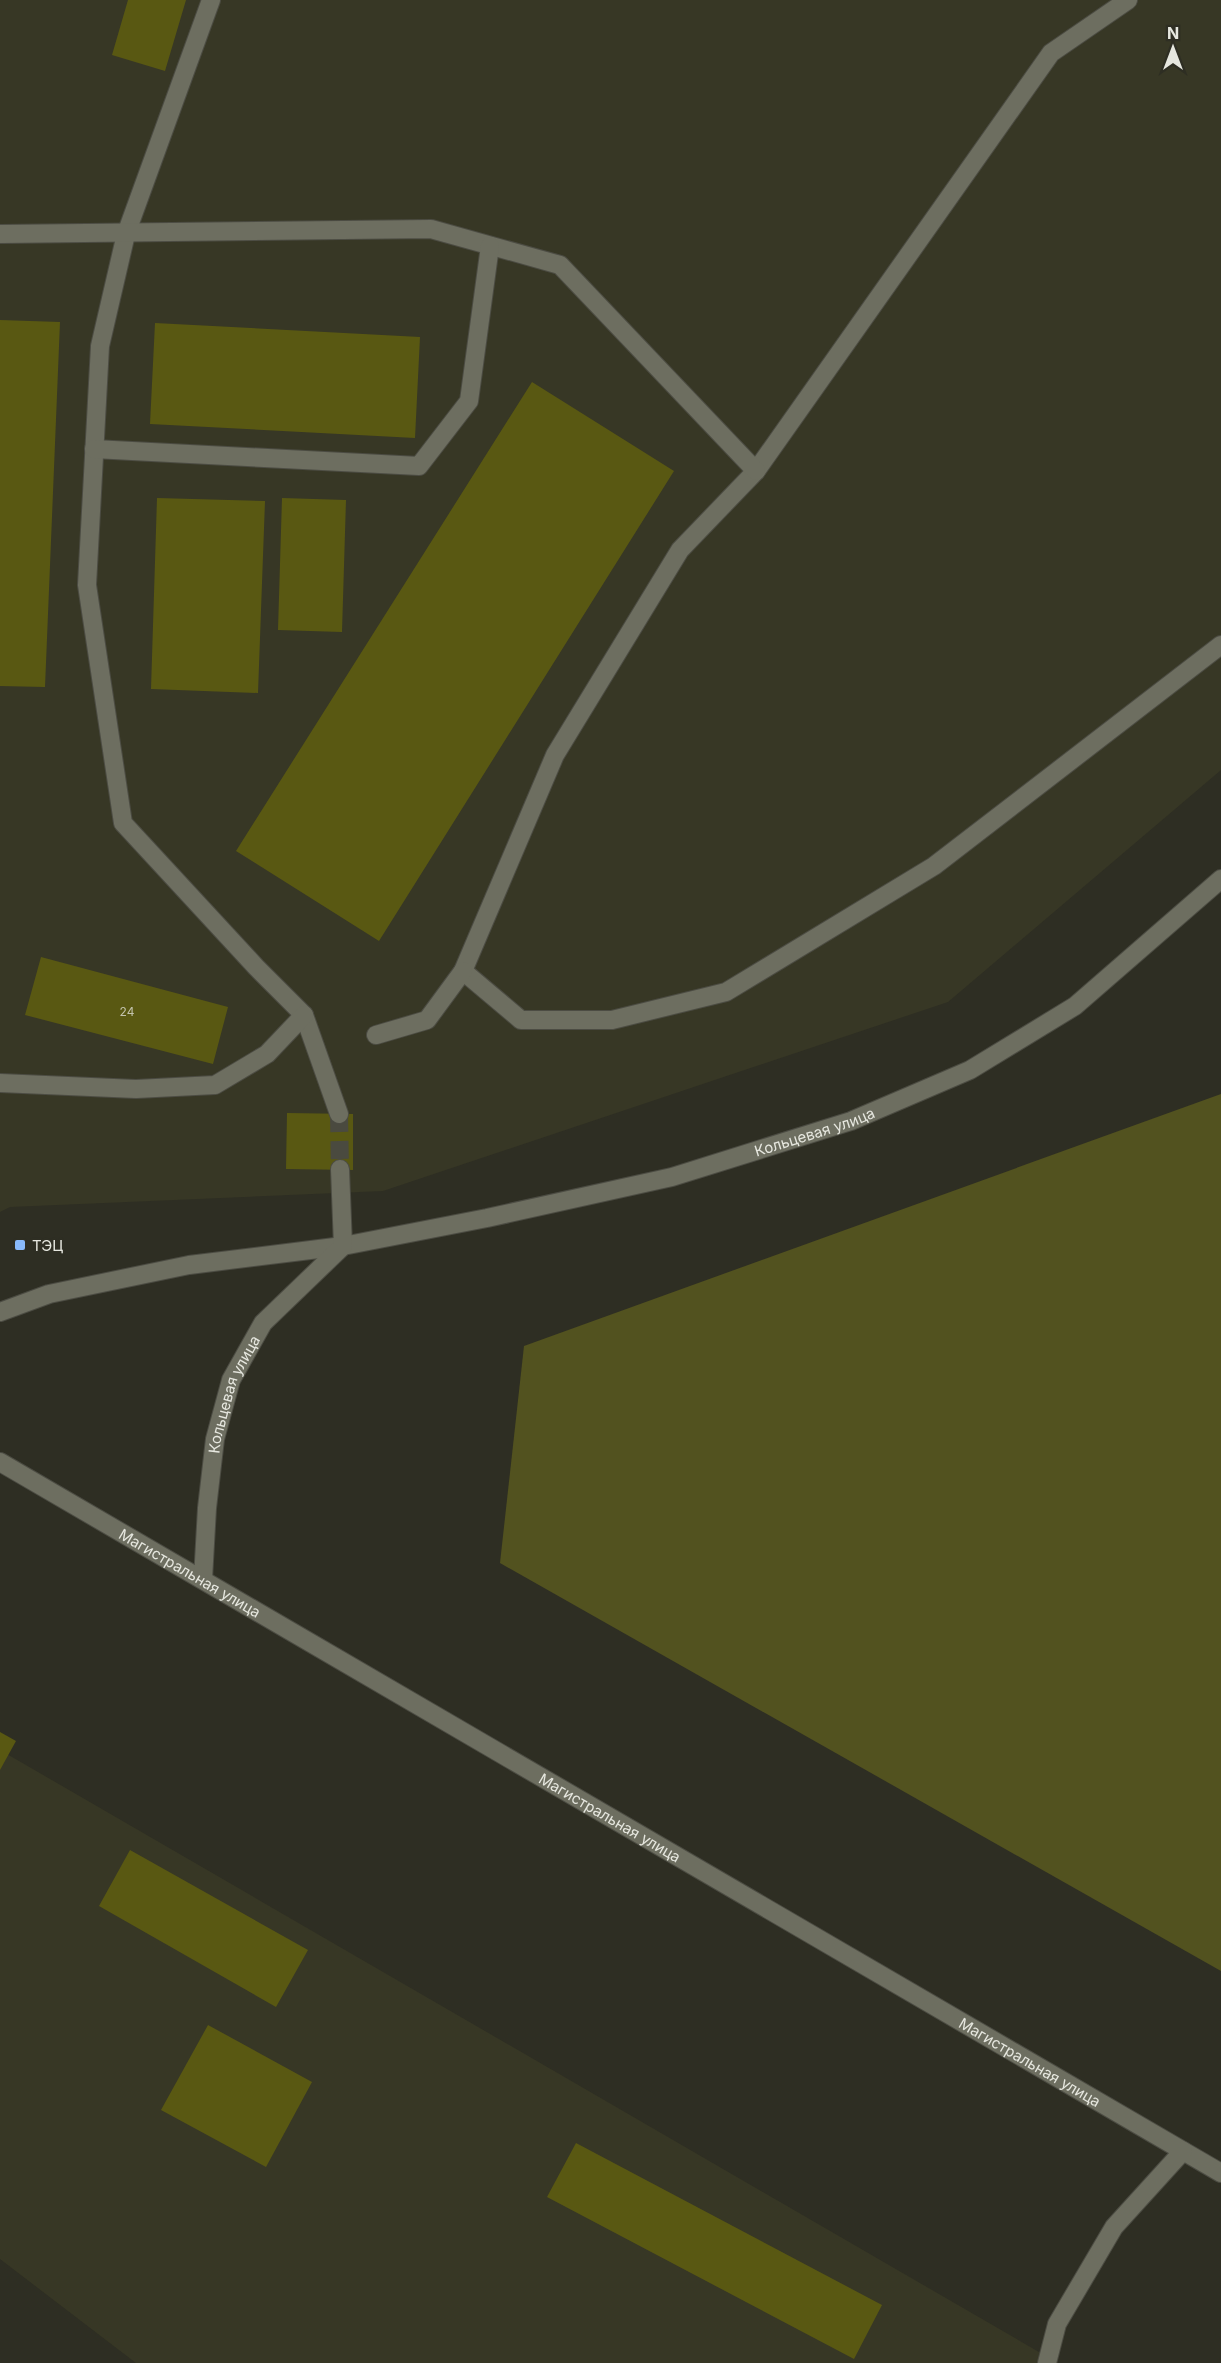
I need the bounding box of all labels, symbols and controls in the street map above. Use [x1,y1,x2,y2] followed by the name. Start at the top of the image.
[1143,18,1203,78] north arrow
[1167,23,1179,43] text: N
[120,1004,135,1019] house number: 24
[752,1103,877,1160] street label: Кольцевая улица
[32,1236,63,1255] place label: ТЭЦ
[13,1238,27,1252] marker: ТЭЦ
[204,1332,264,1454] street label: Кольцевая улица
[116,1524,264,1621] street label: Магистральная улица
[536,1769,684,1866] street label: Магистральная улица
[956,2013,1104,2110] street label: Магистральная улица

